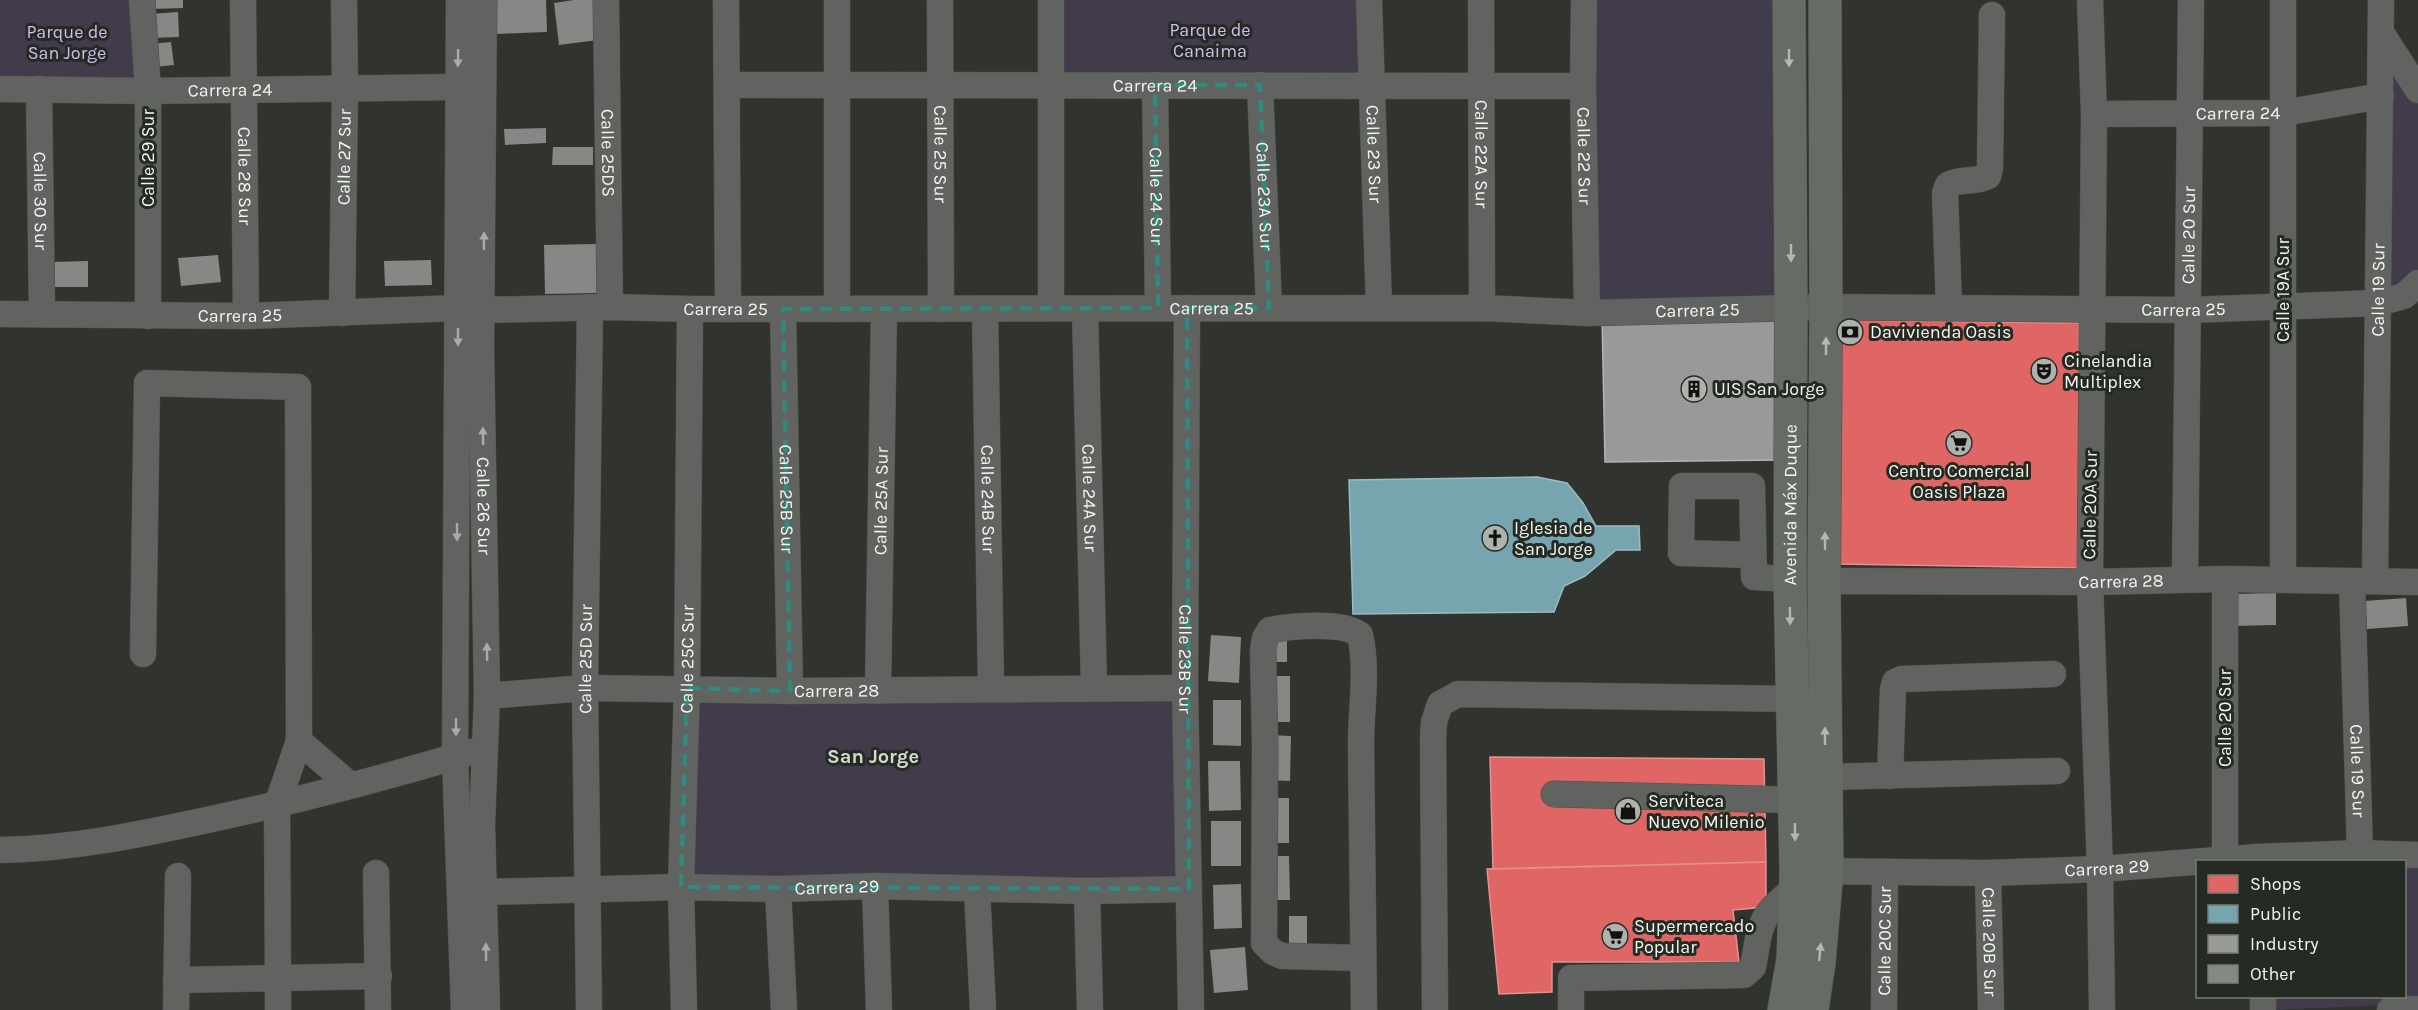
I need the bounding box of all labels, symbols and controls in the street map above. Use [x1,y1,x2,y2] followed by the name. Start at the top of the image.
[1169,19,1251,62] park label: Parque de Canaima
[26,21,108,64] park label: Parque de San Jorge
[453,49,463,68] one-way arrow
[1784,49,1794,68] one-way arrow
[1113,74,1197,97] street label: Carrera 24
[188,78,272,101] street label: Carrera 24
[1470,100,1493,209] street label: Calle 22A Sur
[2196,102,2280,124] street label: Carrera 24
[1361,104,1387,204] street label: Calle 23 Sur
[929,105,952,203] street label: Calle 25 Sur
[1572,107,1596,206] street label: Calle 22 Sur
[332,108,356,205] street label: Calle 27 Sur
[137,109,159,207] street label: Calle 29 Sur
[596,109,620,197] street label: Calle 25DS
[233,127,256,226] street label: Calle 28 Sur
[1251,141,1278,251] street label: Calle 23A Sur
[1145,147,1168,245] street label: Calle 24 Sur
[29,152,52,251] street label: Calle 30 Sur
[2177,185,2200,284] street label: Calle 20 Sur
[479,231,489,250] one-way arrow
[2272,238,2294,342] street label: Calle 19A Sur
[2367,243,2389,337] street label: Calle 19 Sur
[1786,244,1796,263] one-way arrow
[1169,297,1254,319] street label: Carrera 25
[683,298,768,320] street label: Carrera 25
[1655,298,1740,322] street label: Carrera 25
[2141,298,2226,321] street label: Carrera 25
[198,304,283,327] street label: Carrera 25
[1835,317,1865,347] bank icon: Davivienda Oasis
[1870,321,2011,343] place label: Davivienda Oasis
[453,328,463,347] one-way arrow
[1821,337,1831,356] one-way arrow
[2064,350,2152,393] place label: Cinelandia Multiplex
[2029,356,2059,386] theatre icon: Cinelandia Multiplex
[1679,374,1709,404] building icon: UIS San Jorge
[1714,378,1825,400] place label: UIS San Jorge
[1779,424,1802,586] street label: Avenida Máx Duque
[478,426,488,445] one-way arrow
[1944,428,1974,458] supermarket icon: Centro Comercial Oasis Plaza
[774,444,798,554] street label: Calle 25B Sur
[976,444,1000,554] street label: Calle 24B Sur
[1077,444,1102,553] street label: Calle 24A Sur
[869,446,893,555] street label: Calle 25A Sur
[2078,450,2102,559] street label: Calle 20A Sur
[472,457,496,556] street label: Calle 26 Sur
[1888,460,2030,503] place label: Centro Comercial Oasis Plaza
[1514,517,1593,560] place label: Iglesia de San Jorge
[452,523,462,542] one-way arrow
[1480,523,1510,553] church icon: Iglesia de San Jorge
[1820,532,1829,551] one-way arrow
[2078,569,2164,593] street label: Carrera 28
[574,604,597,714] street label: Calle 25D Sur
[675,604,699,714] street label: Calle 25C Sur
[1174,604,1196,714] street label: Calle 23B Sur
[1786,607,1795,626] one-way arrow
[482,642,491,661] one-way arrow
[2214,668,2236,767] street label: Calle 20 Sur
[794,679,879,702] street label: Carrera 28
[451,718,461,737] one-way arrow
[2345,724,2370,819] street label: Calle 19 Sur
[1821,727,1830,746] one-way arrow
[827,745,919,768] district label: San Jorge
[1648,790,1765,833] place label: Serviteca Nuevo Milenio
[1613,796,1643,826] shop icon: Serviteca Nuevo Milenio
[1790,823,1800,842] one-way arrow
[2064,854,2150,881] street label: Carrera 29
[2196,860,2406,998] legend
[2250,873,2302,895] text: Shops
[794,875,880,899] street label: Carrera 29
[1873,886,1896,996] street label: Calle 20C Sur
[1977,887,2002,997] street label: Calle 20B Sur
[2250,903,2301,925] text: Public
[1634,915,1754,958] place label: Supermercado Popular
[1600,921,1630,951] supermarket icon: Supermercado Popular
[2250,933,2319,955] text: Industry
[481,942,491,961] one-way arrow
[1815,942,1825,961] one-way arrow
[2250,963,2295,985] text: Other

